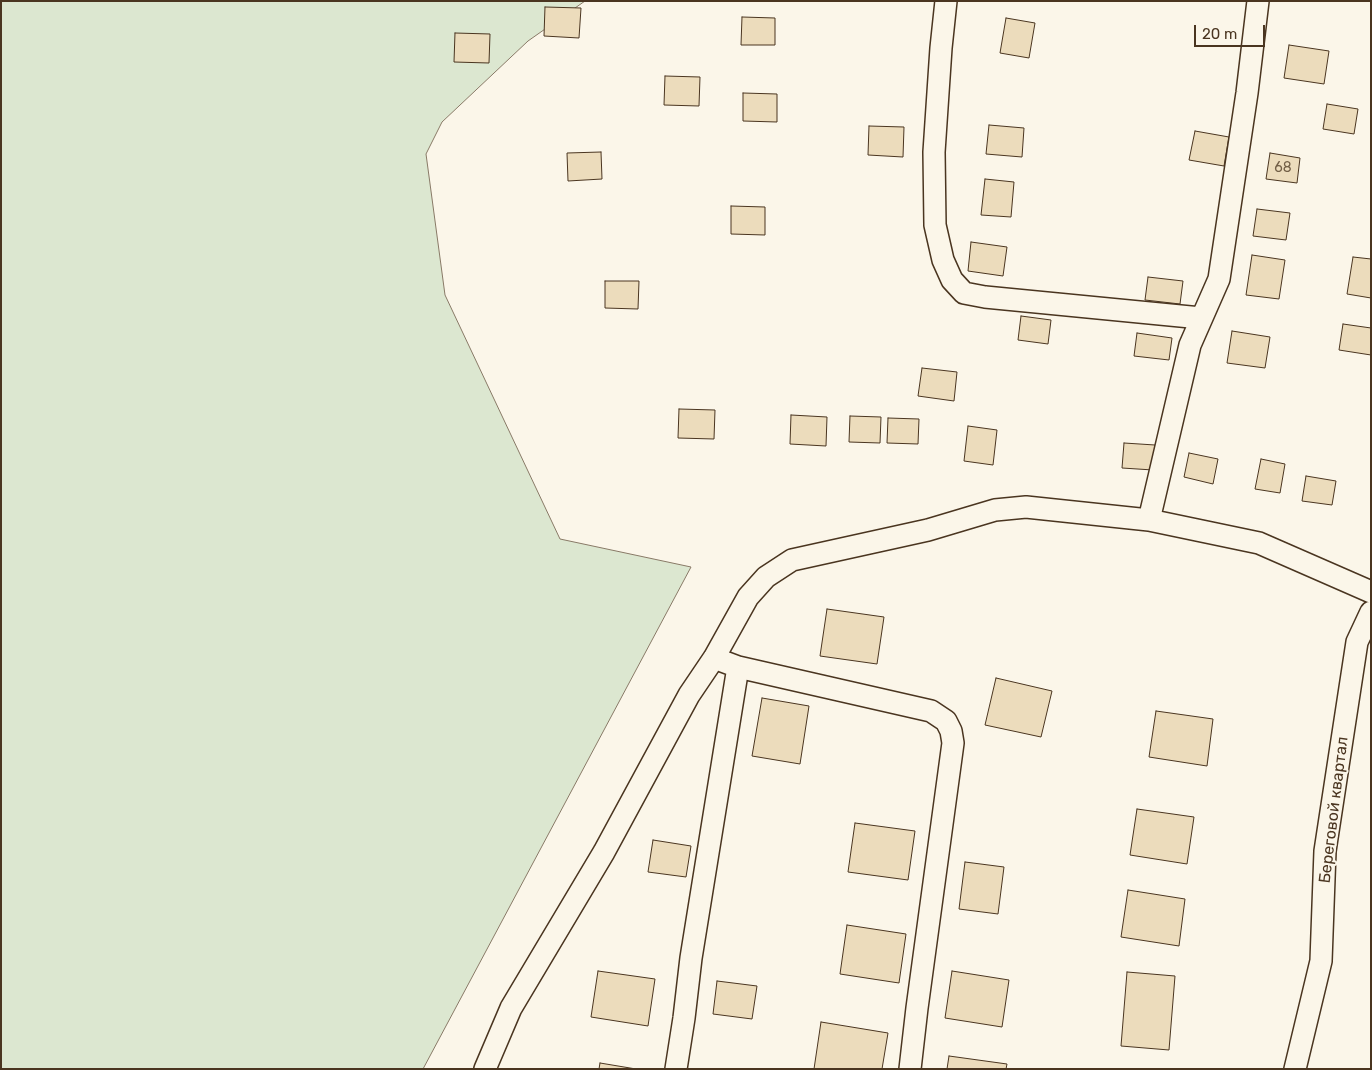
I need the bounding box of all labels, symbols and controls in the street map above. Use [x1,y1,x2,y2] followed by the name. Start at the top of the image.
[1197,15,1268,47] scale bar
[1202,25,1237,43] text: 20 m
[1274,160,1292,176] house number: 68
[1315,736,1353,884] street label: Береговой квартал

